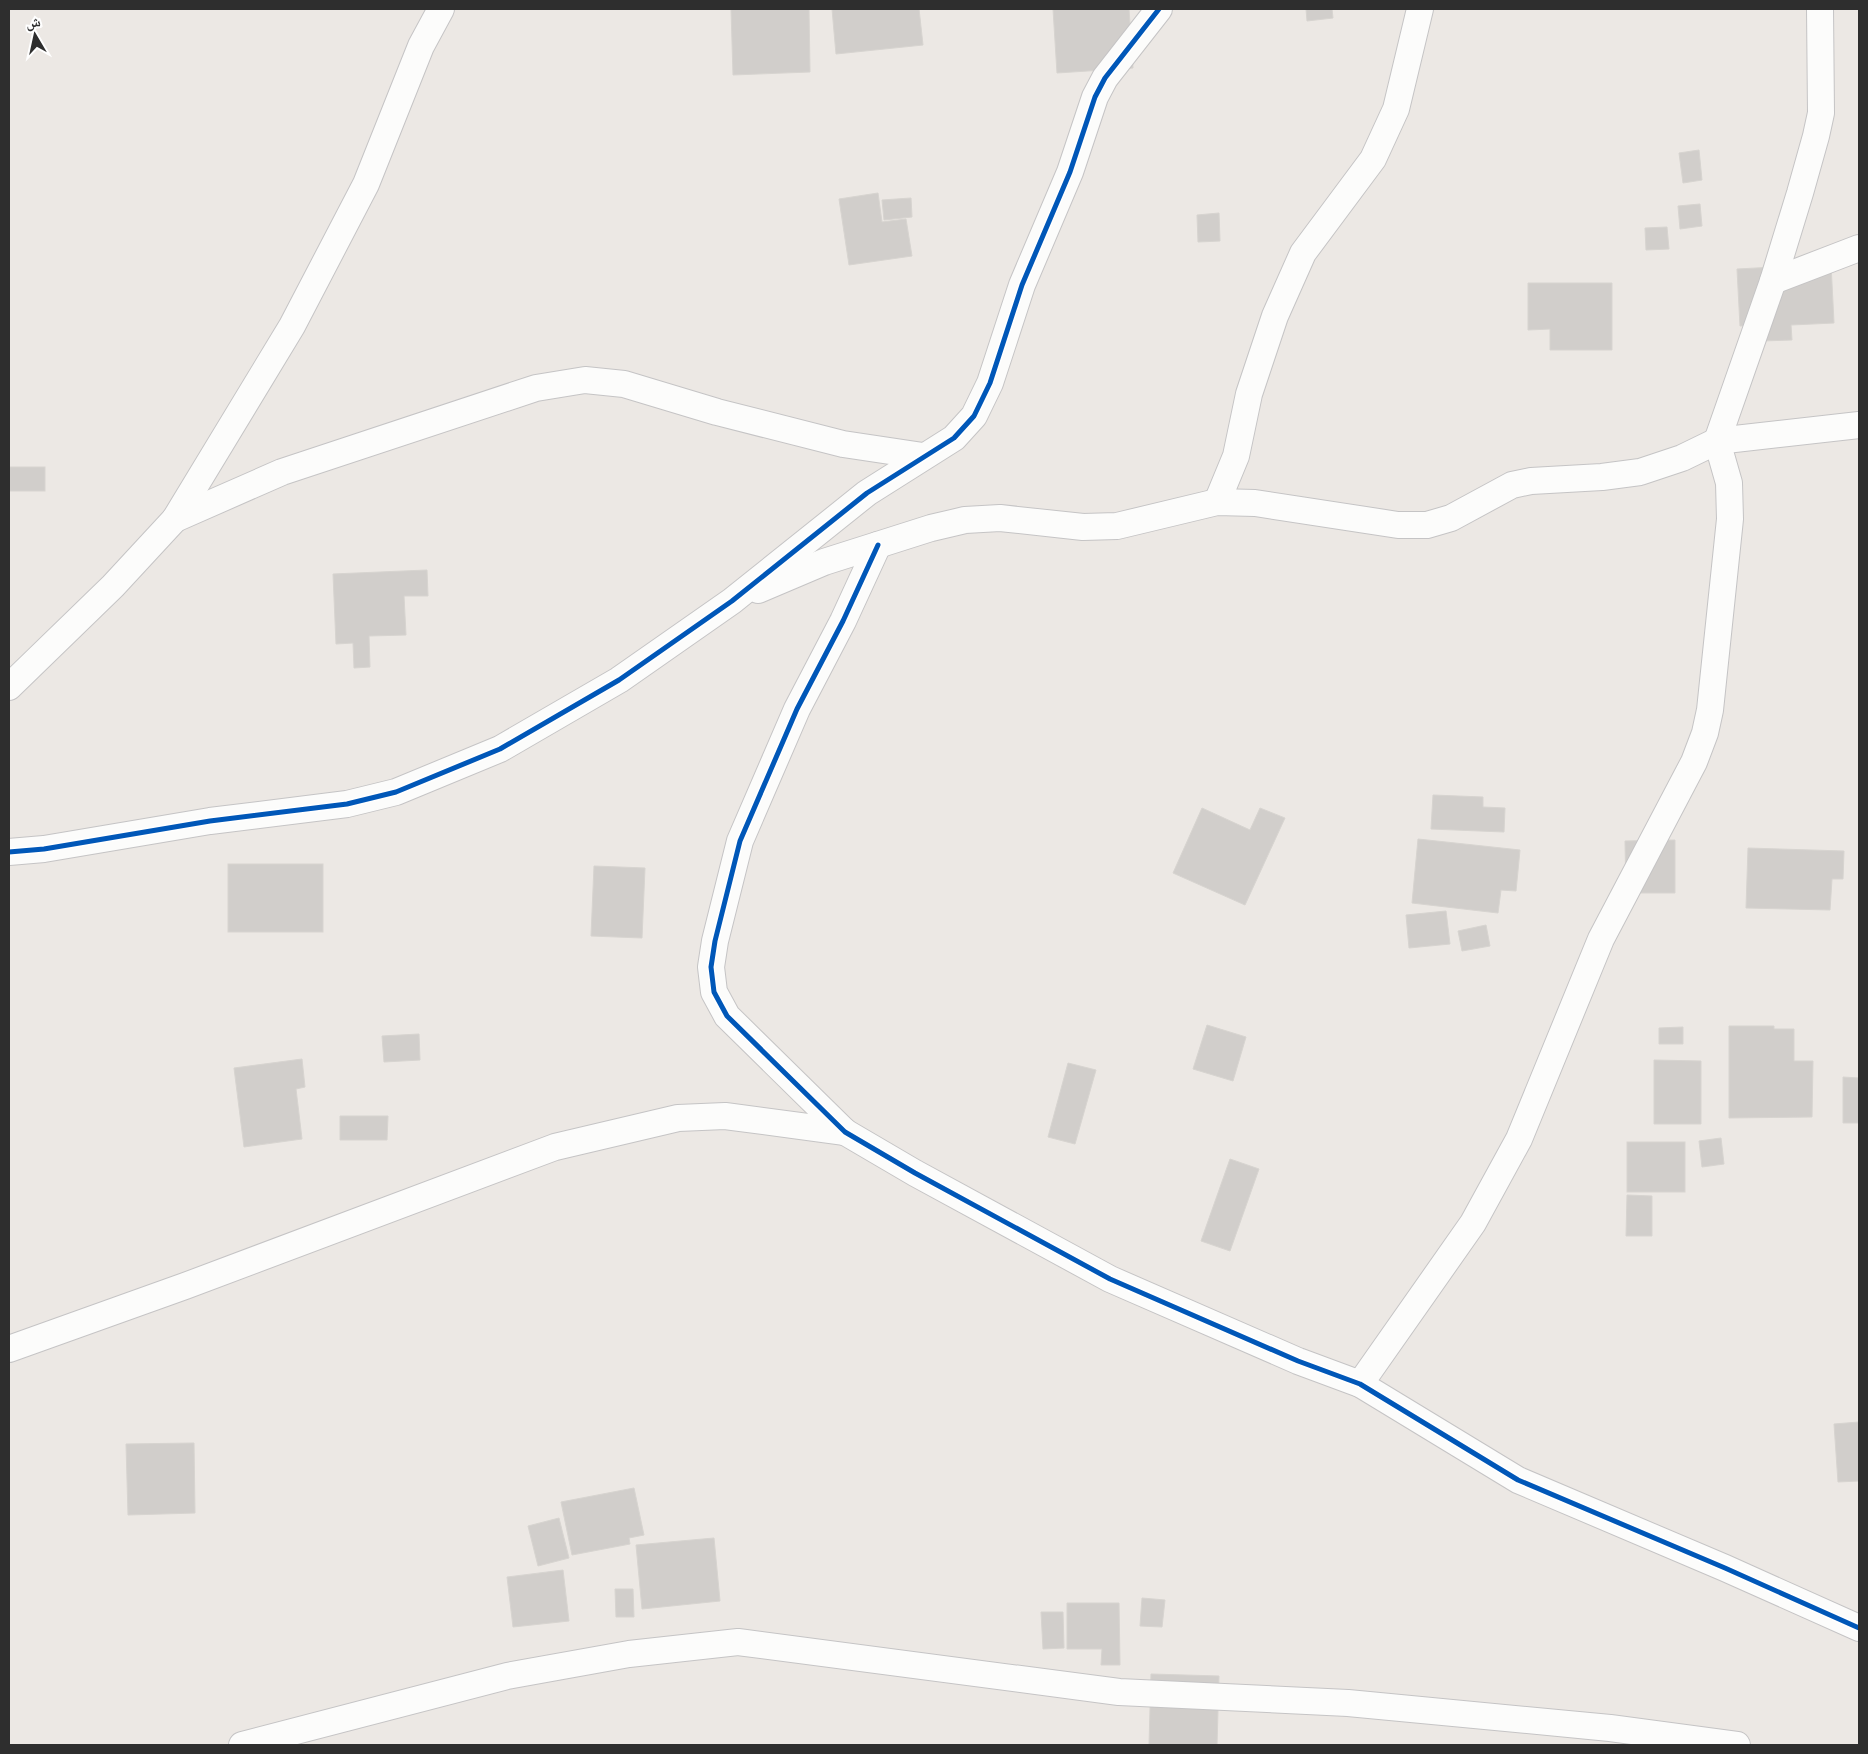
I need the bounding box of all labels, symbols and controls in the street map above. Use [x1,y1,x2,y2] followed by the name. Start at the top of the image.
[10,10,60,60] north arrow
[24,11,42,32] text: ش

